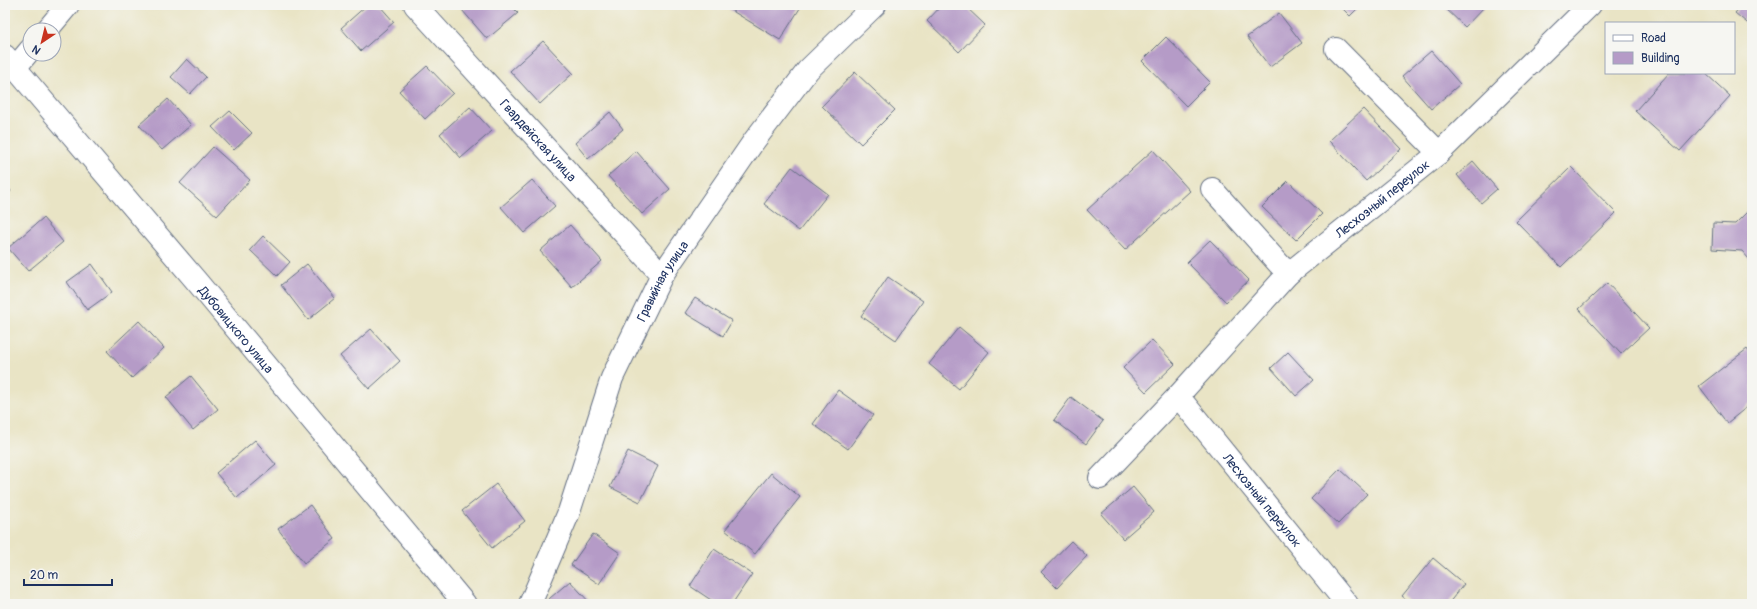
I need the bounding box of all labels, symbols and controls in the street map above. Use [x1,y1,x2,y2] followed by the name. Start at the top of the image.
[22,22,62,62] north arrow
[1605,22,1735,74] legend
[1641,31,1666,46] text: Road
[29,42,43,57] text: N
[1641,51,1680,66] text: Building
[496,96,579,185] street label: Гвардейская улица
[1332,157,1433,243] street label: Лесхозный переулок
[634,238,692,324] street label: Гравийная улица
[194,282,276,377] street label: Дубовицкого улица
[1218,450,1305,551] street label: Лесхозный переулок
[24,561,112,587] scale bar
[30,568,59,583] text: 20 m

